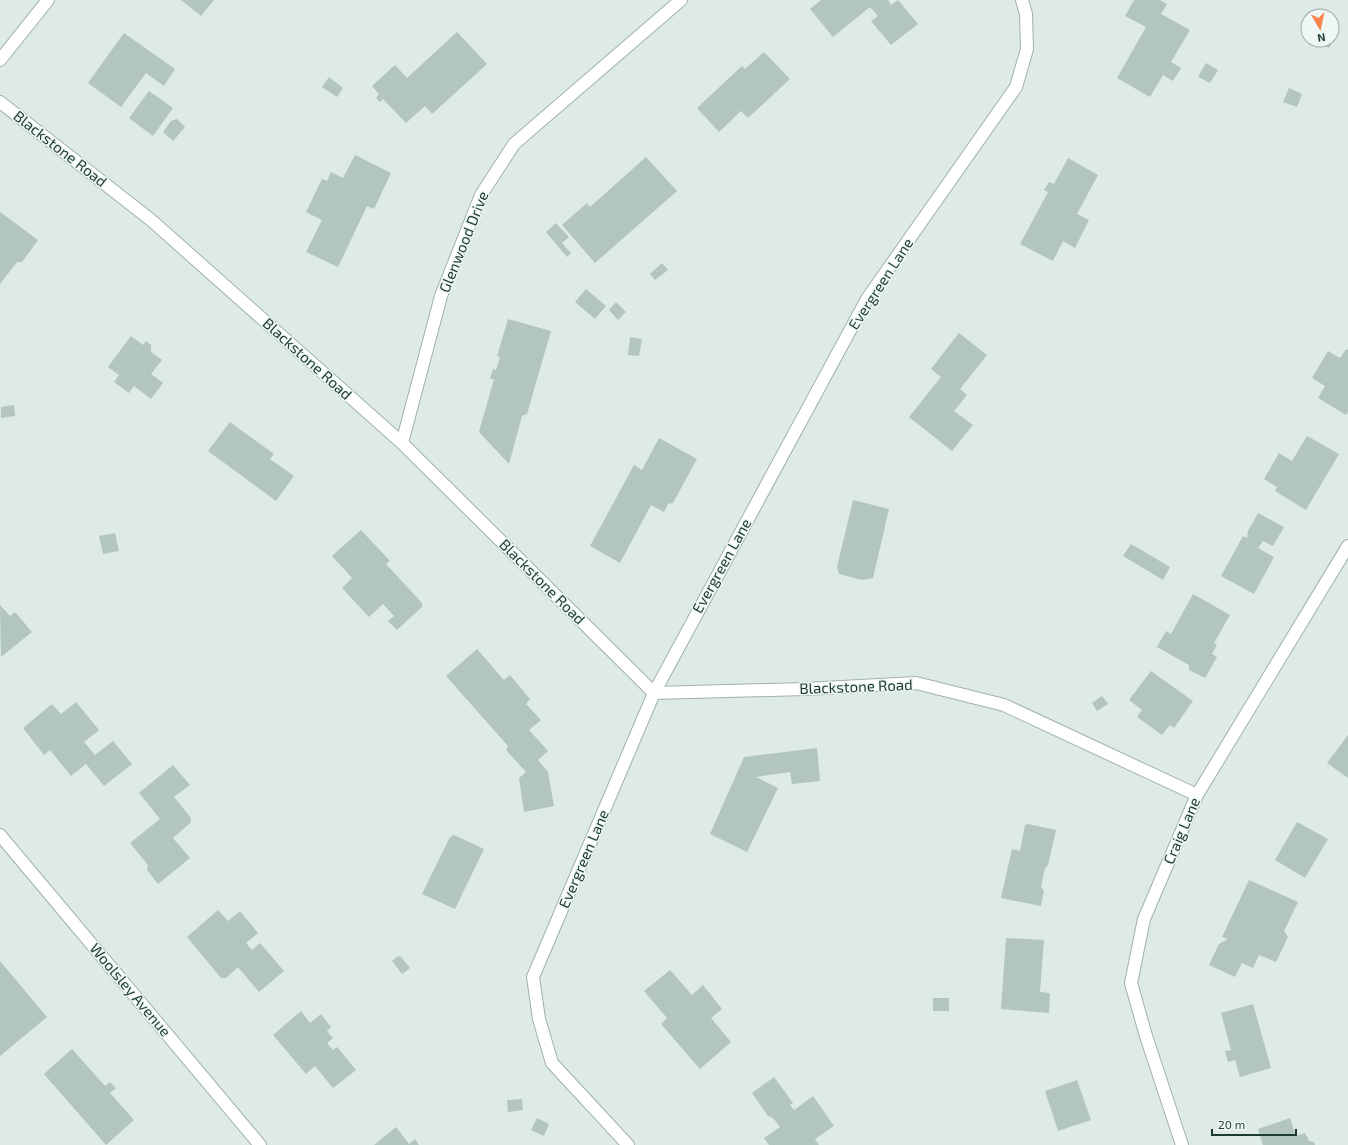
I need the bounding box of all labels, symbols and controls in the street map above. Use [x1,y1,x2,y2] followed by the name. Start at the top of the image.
[1300,8,1340,48] north arrow
[1317,31,1327,45] text: N
[10,106,111,190] street label: Blackstone Road
[435,188,492,295] street label: Glenwood Drive
[844,234,916,333] street label: Evergreen Lane
[259,314,356,403] street label: Blackstone Road
[688,515,755,616] street label: Evergreen Lane
[496,535,589,628] street label: Blackstone Road
[799,675,913,697] street label: Blackstone Road
[1159,794,1203,867] street label: Craig Lane
[554,807,612,911] street label: Evergreen Lane
[86,939,175,1040] street label: Woolsley Avenue
[1212,1111,1296,1137] scale bar
[1218,1117,1245,1131] text: 20 m

